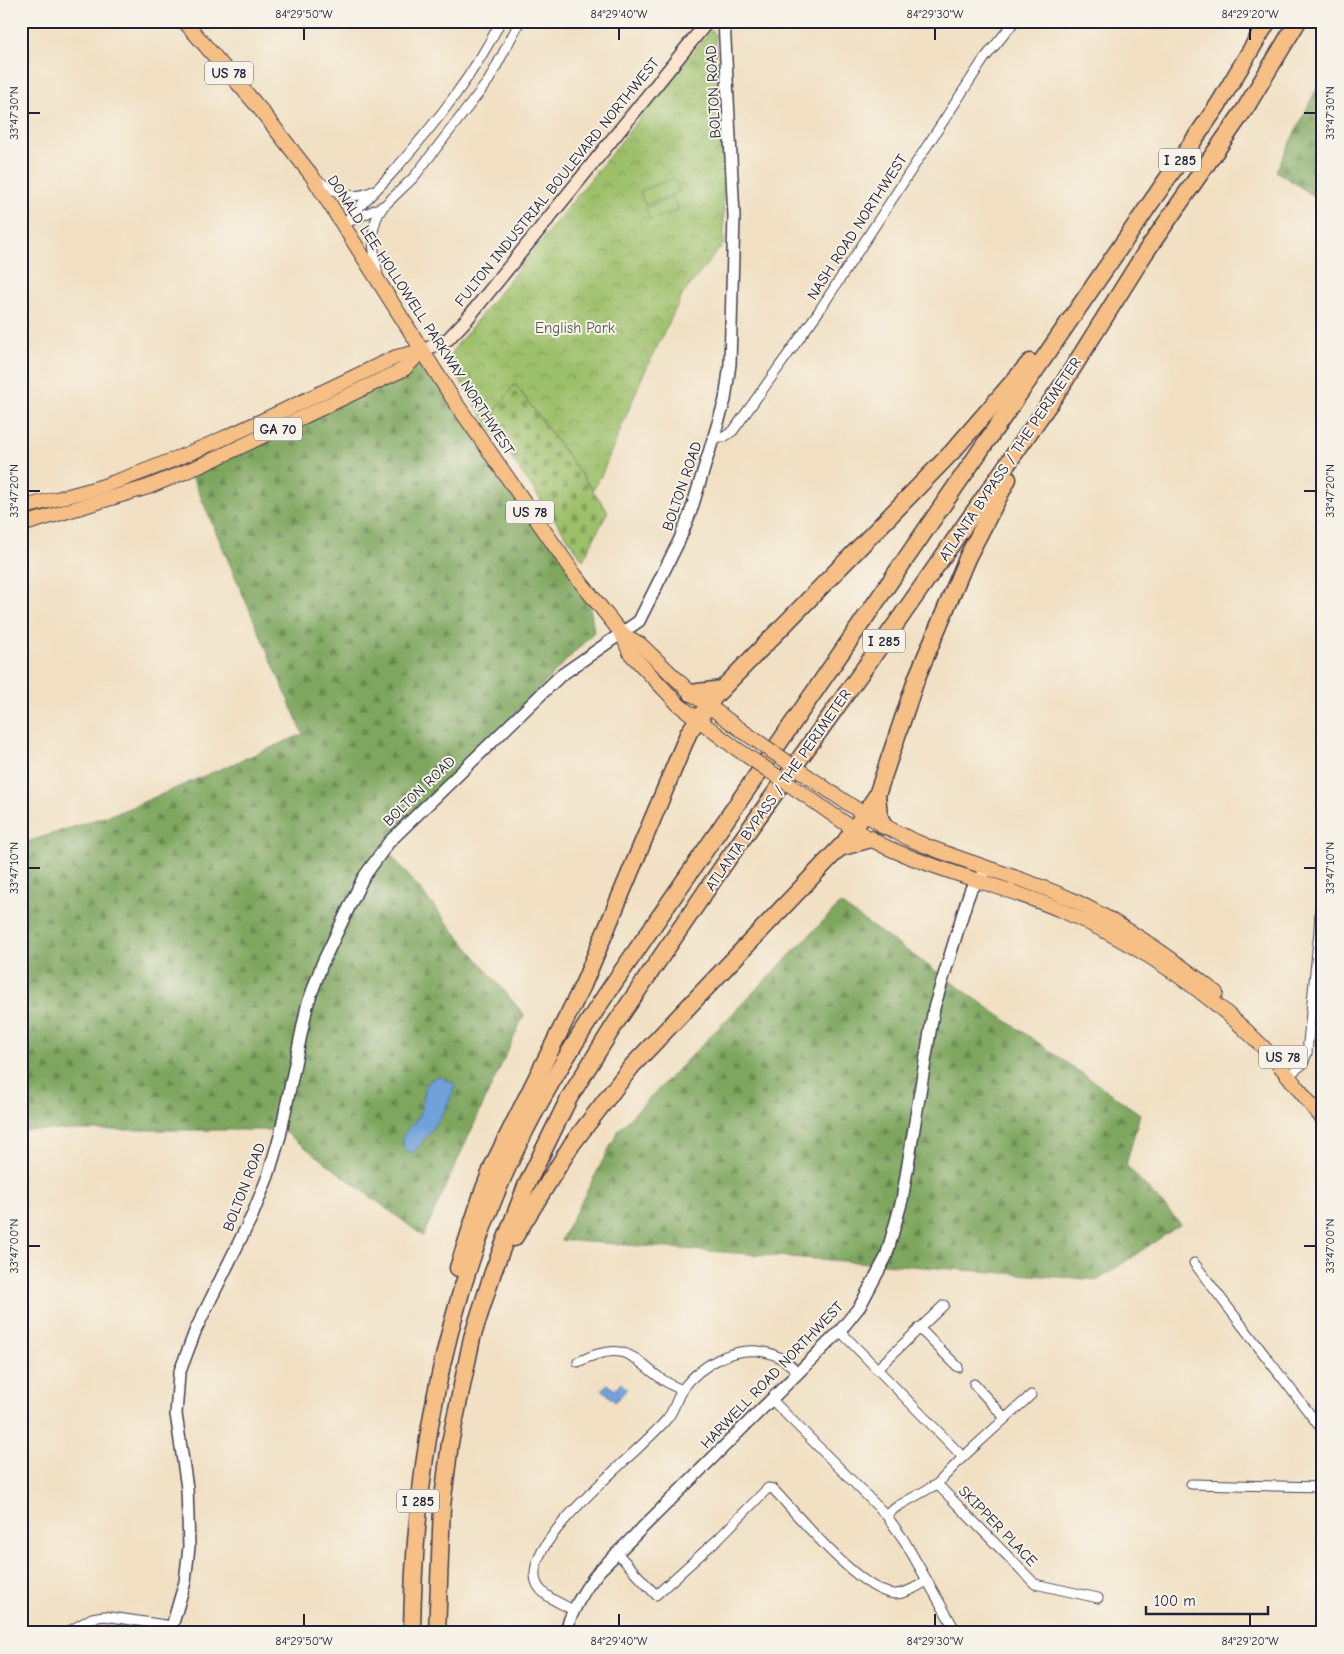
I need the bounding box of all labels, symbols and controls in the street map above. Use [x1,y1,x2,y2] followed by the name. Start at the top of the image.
[275,7,333,21] text: 84°29'50"W
[591,7,648,21] text: 84°29'40"W
[906,7,964,21] text: 84°29'30"W
[1221,7,1279,21] text: 84°29'20"W
[702,45,724,139] street label: BOLTON ROAD
[451,54,663,310] street label: FULTON INDUSTRIAL BOULEVARD NORTHWEST
[205,62,253,84] road number: US 78
[7,86,21,140] text: 33°47'30"N
[1323,86,1337,140] text: 33°47'30"N
[1159,148,1201,172] road number: I 285
[803,151,911,303] street label: NASH ROAD NORTHWEST
[324,172,518,458] street label: DONALD LEE HOLLOWELL PARKWAY NORTHWEST
[535,319,616,337] park label: English Park
[935,354,1085,564] street label: ATLANTA BYPASS / THE PERIMETER
[254,418,302,440] road number: GA 70
[658,439,706,533] street label: BOLTON ROAD
[7,464,21,518] text: 33°47'20"N
[1323,464,1337,518] text: 33°47'20"N
[506,501,554,524] road number: US 78
[863,630,905,652] road number: I 285
[701,686,855,894] street label: ATLANTA BYPASS / THE PERIMETER
[379,752,459,830] street label: BOLTON ROAD
[7,842,21,894] text: 33°47'10"N
[1323,842,1337,894] text: 33°47'10"N
[1259,1046,1307,1068] road number: US 78
[219,1140,269,1234] street label: BOLTON ROAD
[7,1219,21,1273] text: 33°47'00"N
[1323,1219,1337,1273] text: 33°47'00"N
[697,1298,847,1452] street label: HARWELL ROAD NORTHWEST
[955,1482,1041,1570] street label: SKIPPER PLACE
[397,1490,439,1512] road number: I 285
[1146,1584,1269,1616] scale bar
[1154,1592,1196,1610] text: 100 m
[275,1634,333,1648] text: 84°29'50"W
[591,1634,648,1648] text: 84°29'40"W
[906,1634,964,1648] text: 84°29'30"W
[1221,1634,1279,1648] text: 84°29'20"W

